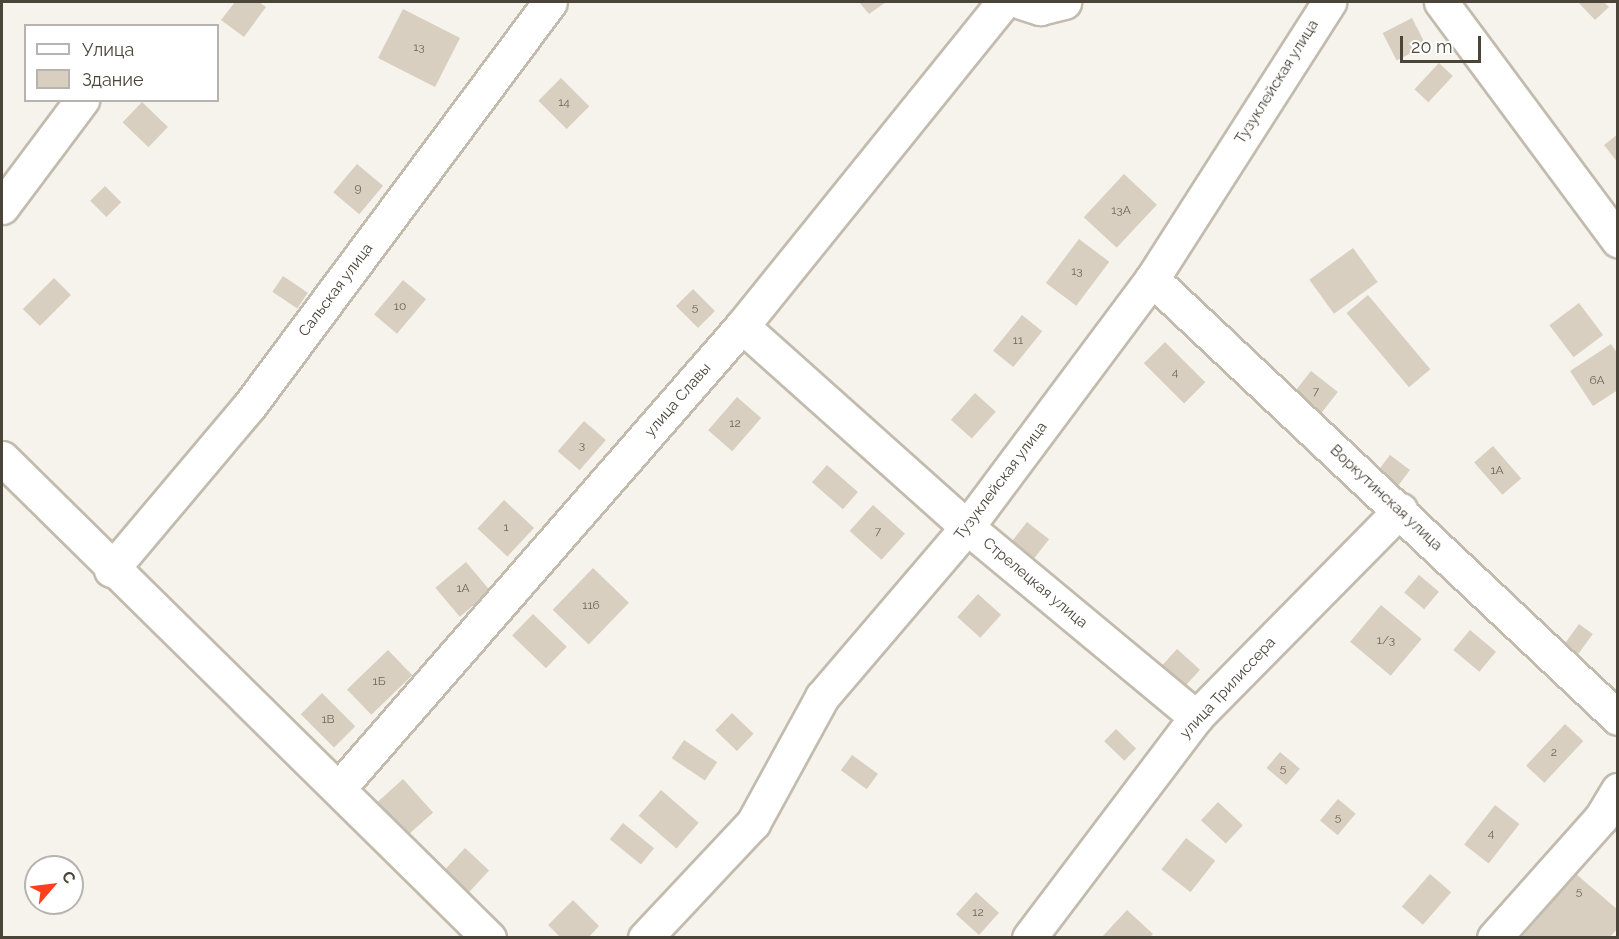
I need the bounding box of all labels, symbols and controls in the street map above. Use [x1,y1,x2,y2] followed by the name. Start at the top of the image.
[1231,16,1323,148] street label: Тузуклейская улица
[24,24,219,102] legend
[1403,24,1484,62] scale bar
[1411,36,1453,57] text: 20 m
[82,39,134,60] text: Улица
[413,41,425,55] house number: 13
[82,69,144,90] text: Здание
[558,96,570,110] house number: 14
[354,182,362,196] house number: 9
[1111,204,1131,218] house number: 13А
[295,240,377,340] street label: Сальская улица
[1071,265,1083,279] house number: 13
[394,300,406,314] house number: 10
[692,301,698,315] house number: 5
[1013,334,1023,348] house number: 11
[641,360,715,440] street label: улица Славы
[1172,366,1178,380] house number: 4
[1589,374,1605,388] house number: 6А
[1313,385,1319,399] house number: 7
[729,417,741,431] house number: 12
[951,418,1051,544] street label: Тузуклейская улица
[579,439,585,453] house number: 3
[1326,441,1446,555] street label: Воркутинская улица
[1490,464,1504,478] house number: 1А
[503,521,509,535] house number: 1
[875,525,881,539] house number: 7
[979,534,1091,632] street label: Стрелецкая улица
[456,582,470,596] house number: 1А
[582,599,600,613] house number: 116
[1176,634,1280,742] street label: улица Трилиссера
[1377,634,1395,648] house number: 1/3
[373,675,385,689] house number: 1Б
[321,713,335,727] house number: 1В
[1551,746,1557,760] house number: 2
[1280,762,1286,776] house number: 5
[1335,811,1341,825] house number: 5
[1488,827,1494,841] house number: 4
[24,855,84,915] north arrow
[58,868,80,887] text: С
[1576,885,1582,899] house number: 5
[972,906,984,920] house number: 12

